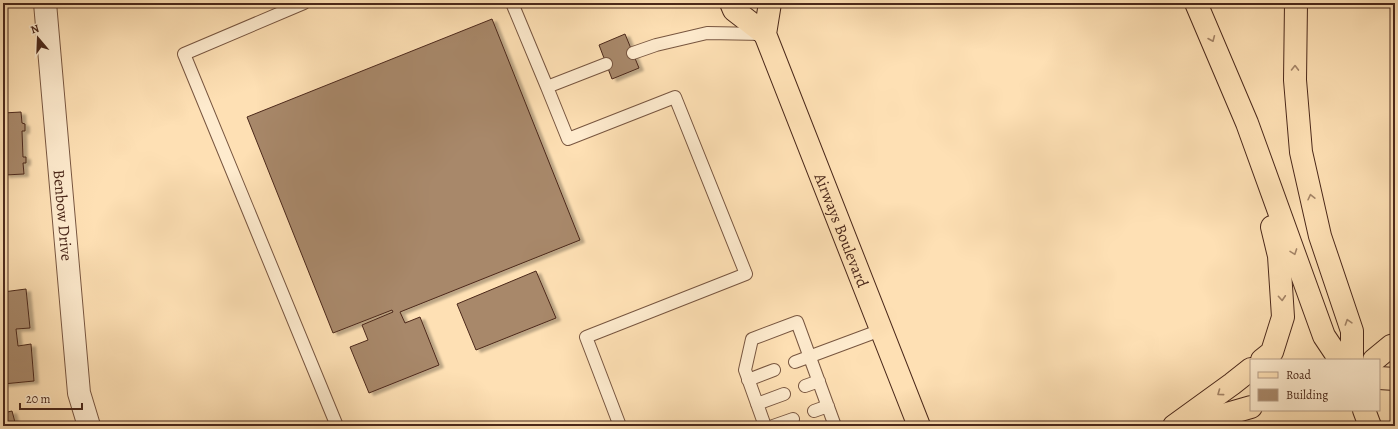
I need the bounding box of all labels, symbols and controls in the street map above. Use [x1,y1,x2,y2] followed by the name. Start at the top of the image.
[18,18,58,58] north arrow
[29,21,41,37] text: N
[1208,35,1216,42] one-way arrow
[1291,65,1299,71] one-way arrow
[48,169,77,262] street label: Benbow Drive
[808,169,874,291] street label: Airways Boulevard
[1308,194,1316,200] one-way arrow
[1289,248,1297,255] one-way arrow
[1277,295,1286,301] one-way arrow
[1345,318,1353,325] one-way arrow
[1250,359,1380,411] legend
[1286,367,1312,383] text: Road
[20,385,82,411] scale bar
[1286,387,1328,403] text: Building
[1217,388,1224,396] one-way arrow
[26,391,50,407] text: 20 m

